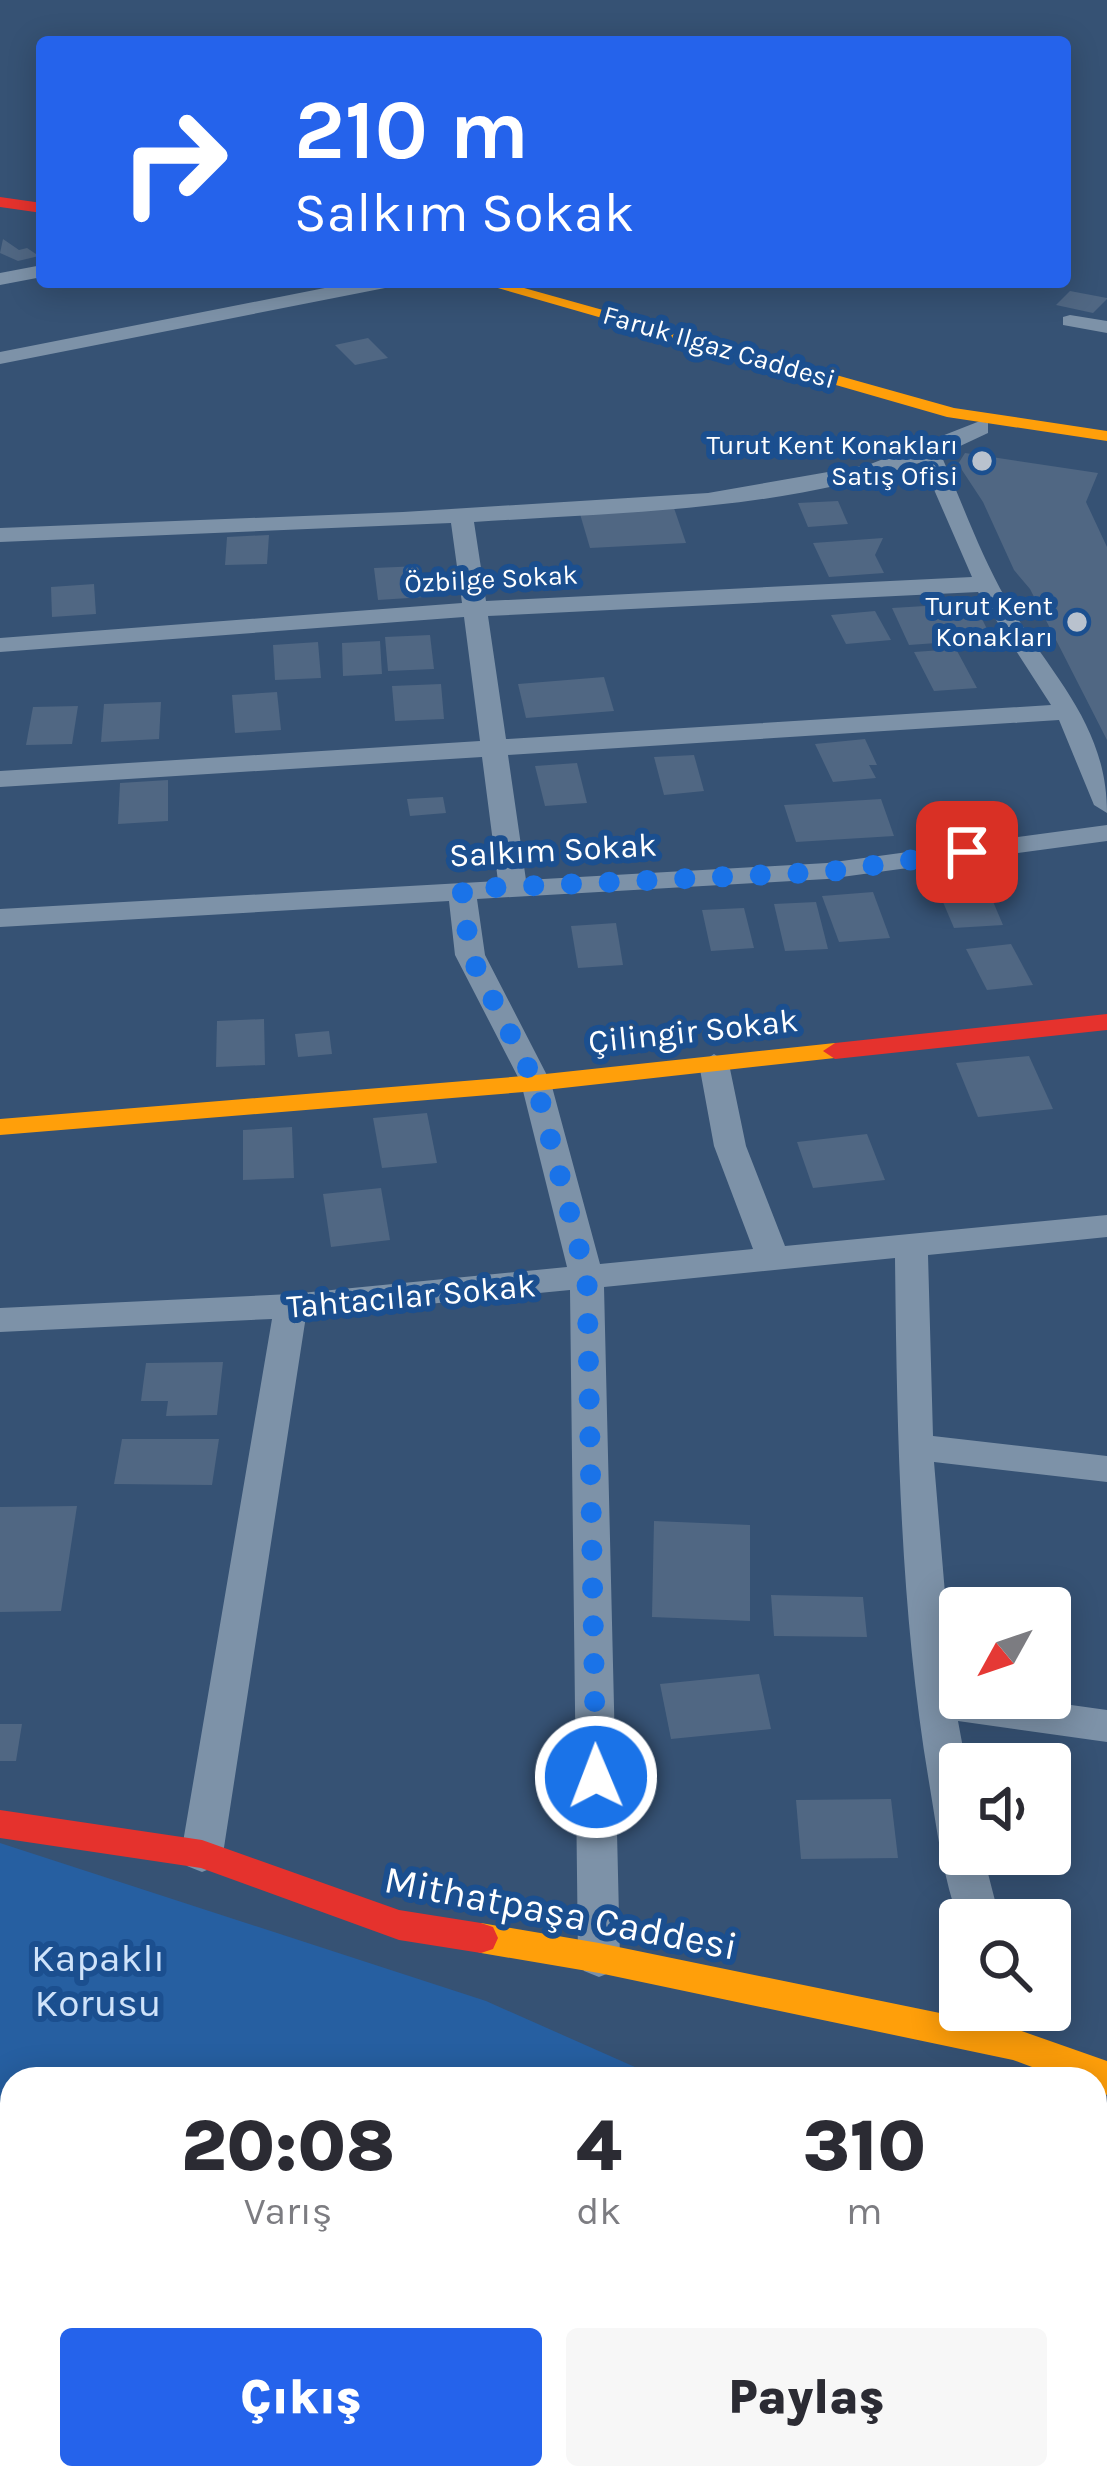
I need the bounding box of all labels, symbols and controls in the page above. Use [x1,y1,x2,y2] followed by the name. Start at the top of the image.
[294,81,529,179] text: 210 m
[96,84,252,240] icon: right
[294,181,634,245] text: Salkım Sokak
[599,299,839,395] street label: Faruk Ilgaz Caddesi
[706,429,958,492] place label: Turut Kent Konakları Satış Ofisi
[969,448,995,474] marker: Turut Kent Konakları Satış Ofisi
[403,558,579,600] street label: Özbilge Sokak
[926,590,1053,653] place label: Turut Kent Konakları
[1064,609,1090,635] marker: Turut Kent Konakları
[916,801,1018,903] pin
[934,819,1000,885] icon: arrive
[448,826,658,874] street label: Salkım Sokak
[586,1001,800,1061] street label: Çilingir Sokak
[285,1266,537,1326] street label: Tahtacılar Sokak
[939,1587,1071,1719] north arrow
[939,1587,1071,2031] map controls
[533,1714,659,1840] position arrow
[939,1743,1071,1875] button: sound
[381,1856,741,1970] street label: Mithatpaşa Caddesi
[939,1899,1071,2031] button: search
[31,1935,165,2026] park label: Kapaklı Korusu
[181,2104,395,2188] text: 20:08
[576,2104,622,2188] text: 4
[803,2104,926,2188] text: 310
[244,2188,332,2234] text: Varış
[576,2188,621,2234] text: dk
[846,2188,883,2234] text: m
[60,2328,542,2466] button: Çıkış
[566,2328,1047,2466] button: Paylaş

